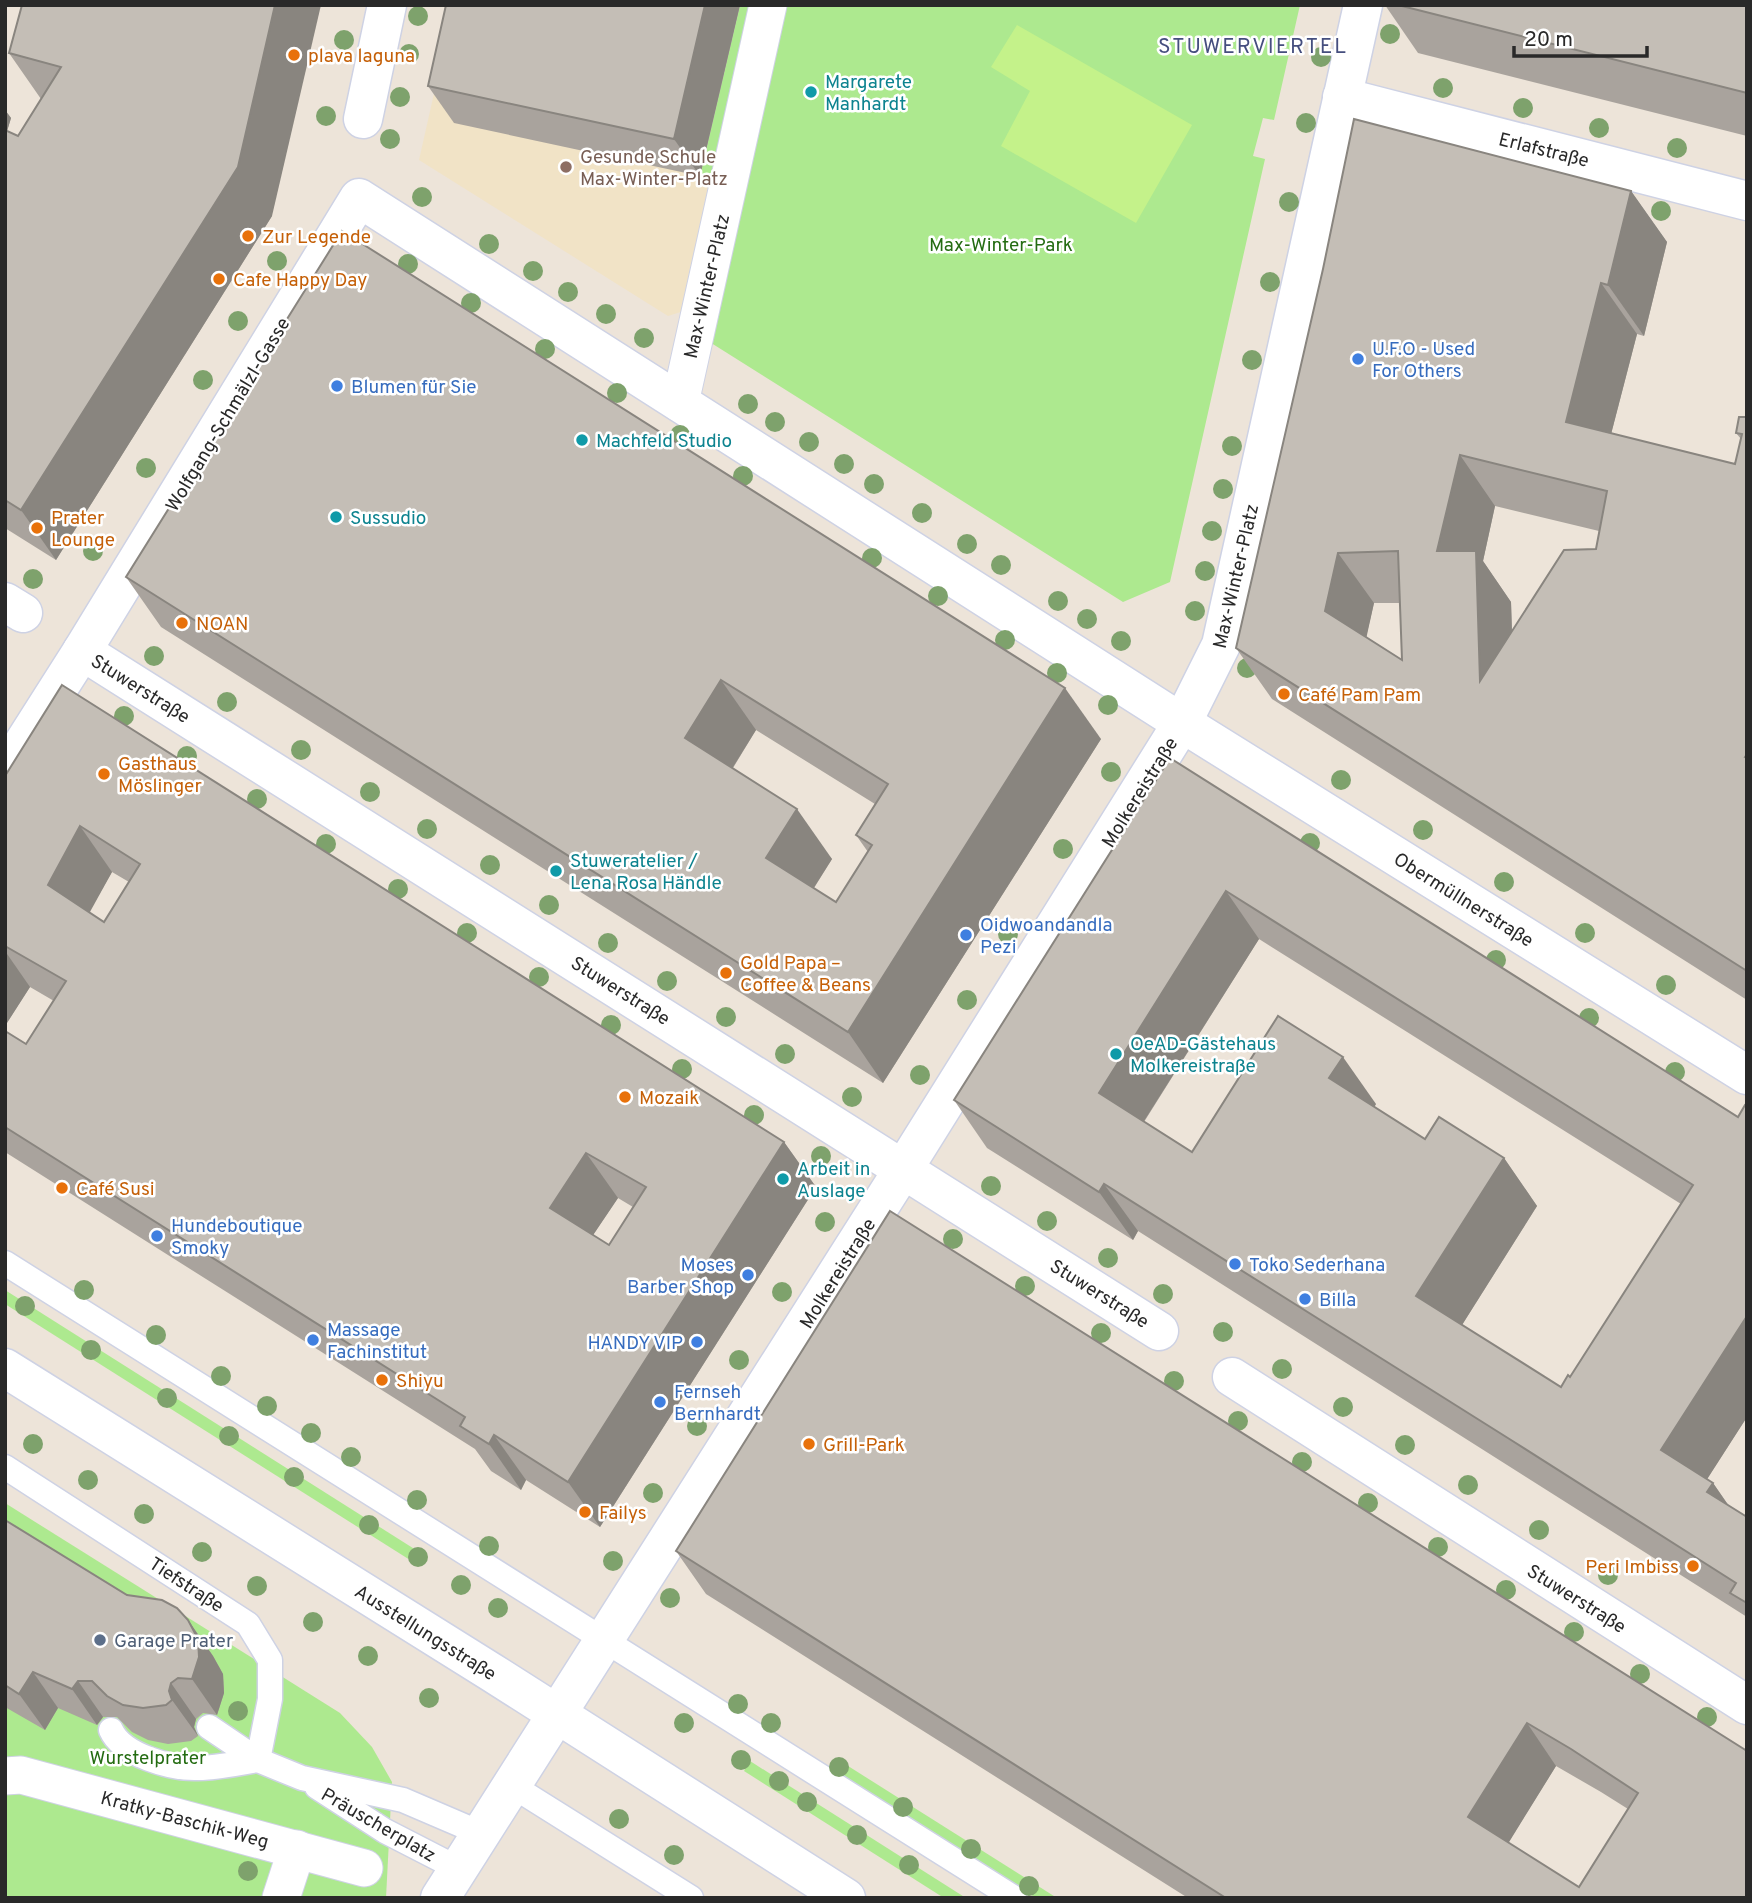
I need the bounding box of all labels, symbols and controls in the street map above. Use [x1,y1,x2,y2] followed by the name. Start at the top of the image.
[1514,14,1647,58] scale bar
[1524,27,1573,54] text: 20 m
[1158,34,1348,61] district label: STUWERVIERTEL
[308,45,415,69] place label: plava laguna
[286,47,302,63] marker: plava laguna
[825,71,912,117] place label: Margarete Manhardt
[803,84,819,100] marker: Margarete Manhardt
[1496,128,1591,174] street label: Erlafstraße
[580,146,728,192] place label: Gesunde Schule Max-Winter-Platz
[558,159,574,175] marker: Gesunde Schule Max-Winter-Platz
[680,212,736,361] street label: Max-Winter-Platz
[262,226,371,250] place label: Zur Legende
[240,228,256,244] marker: Zur Legende
[929,234,1073,258] park label: Max-Winter-Park
[233,269,367,293] place label: Cafe Happy Day
[211,271,227,287] marker: Cafe Happy Day
[161,313,296,517] street label: Wolfgang-Schmälzl-Gasse
[1372,338,1475,384] place label: U.F.O - Used For Others
[1350,351,1366,367] marker: U.F.O - Used For Others
[351,376,477,400] place label: Blumen für Sie
[329,378,345,394] marker: Blumen für Sie
[596,430,732,454] place label: Machfeld Studio
[574,432,590,448] marker: Machfeld Studio
[1209,502,1265,651] street label: Max-Winter-Platz
[51,507,115,553] place label: Prater Lounge
[350,507,426,531] place label: Sussudio
[328,509,344,525] marker: Sussudio
[29,520,45,536] marker: Prater Lounge
[196,613,248,637] place label: NOAN
[174,615,190,631] marker: NOAN
[86,650,194,730] street label: Stuwerstraße
[1298,684,1421,708] place label: Café Pam Pam
[1276,686,1292,702] marker: Café Pam Pam
[1097,733,1184,853] street label: Molkereistraße
[118,753,202,799] place label: Gasthaus Möslinger
[96,766,112,782] marker: Gasthaus Möslinger
[1388,848,1537,953] street label: Obermüllnerstraße
[570,850,722,896] place label: Stuweratelier / Lena Rosa Händle
[548,863,564,879] marker: Stuweratelier / Lena Rosa Händle
[980,914,1112,960] place label: Oidwoandandla Pezi
[958,927,974,943] marker: Oidwoandandla Pezi
[566,952,674,1032] street label: Stuwerstraße
[740,952,871,998] place label: Gold Papa – Coffee & Beans
[718,965,734,981] marker: Gold Papa – Coffee & Beans
[1130,1033,1276,1079] place label: OeAD-Gästehaus Molkereistraße
[1108,1046,1124,1062] marker: OeAD-Gästehaus Molkereistraße
[639,1087,699,1111] place label: Mozaik
[617,1089,633,1105] marker: Mozaik
[797,1158,870,1204] place label: Arbeit in Auslage
[775,1171,791,1187] marker: Arbeit in Auslage
[76,1178,155,1202] place label: Café Susi
[54,1180,70,1196] marker: Café Susi
[795,1214,882,1334] street label: Molkereistraße
[171,1215,302,1261] place label: Hundeboutique Smoky
[149,1228,165,1244] marker: Hundeboutique Smoky
[627,1254,734,1300] place label: Moses Barber Shop
[1249,1254,1385,1278] place label: Toko Sederhana
[1045,1255,1153,1335] street label: Stuwerstraße
[1227,1256,1243,1272] marker: Toko Sederhana
[740,1267,756,1283] marker: Moses Barber Shop
[1319,1289,1356,1313] place label: Billa
[1297,1291,1313,1307] marker: Billa
[327,1319,427,1365] place label: Massage Fachinstitut
[305,1332,321,1348] marker: Massage Fachinstitut
[587,1332,683,1356] place label: HANDY VIP
[689,1334,705,1350] marker: HANDY VIP
[396,1370,444,1394] place label: Shiyu
[374,1372,390,1388] marker: Shiyu
[674,1381,761,1427] place label: Fernseh Bernhardt
[652,1394,668,1410] marker: Fernseh Bernhardt
[823,1434,905,1458] place label: Grill-Park
[801,1436,817,1452] marker: Grill-Park
[599,1502,647,1526] place label: Failys
[577,1504,593,1520] marker: Failys
[144,1553,228,1619] street label: Tiefstraße
[1585,1556,1679,1580] place label: Peri Imbiss
[1685,1558,1701,1574] marker: Peri Imbiss
[1522,1560,1630,1640] street label: Stuwerstraße
[350,1580,500,1687] street label: Ausstellungsstraße
[114,1630,234,1654] place label: Garage Prater
[92,1632,108,1648] marker: Garage Prater
[90,1747,207,1771] park label: Wurstelprater
[316,1783,440,1868] street label: Präuscherplatz
[98,1787,271,1855] street label: Kratky-Baschik-Weg

